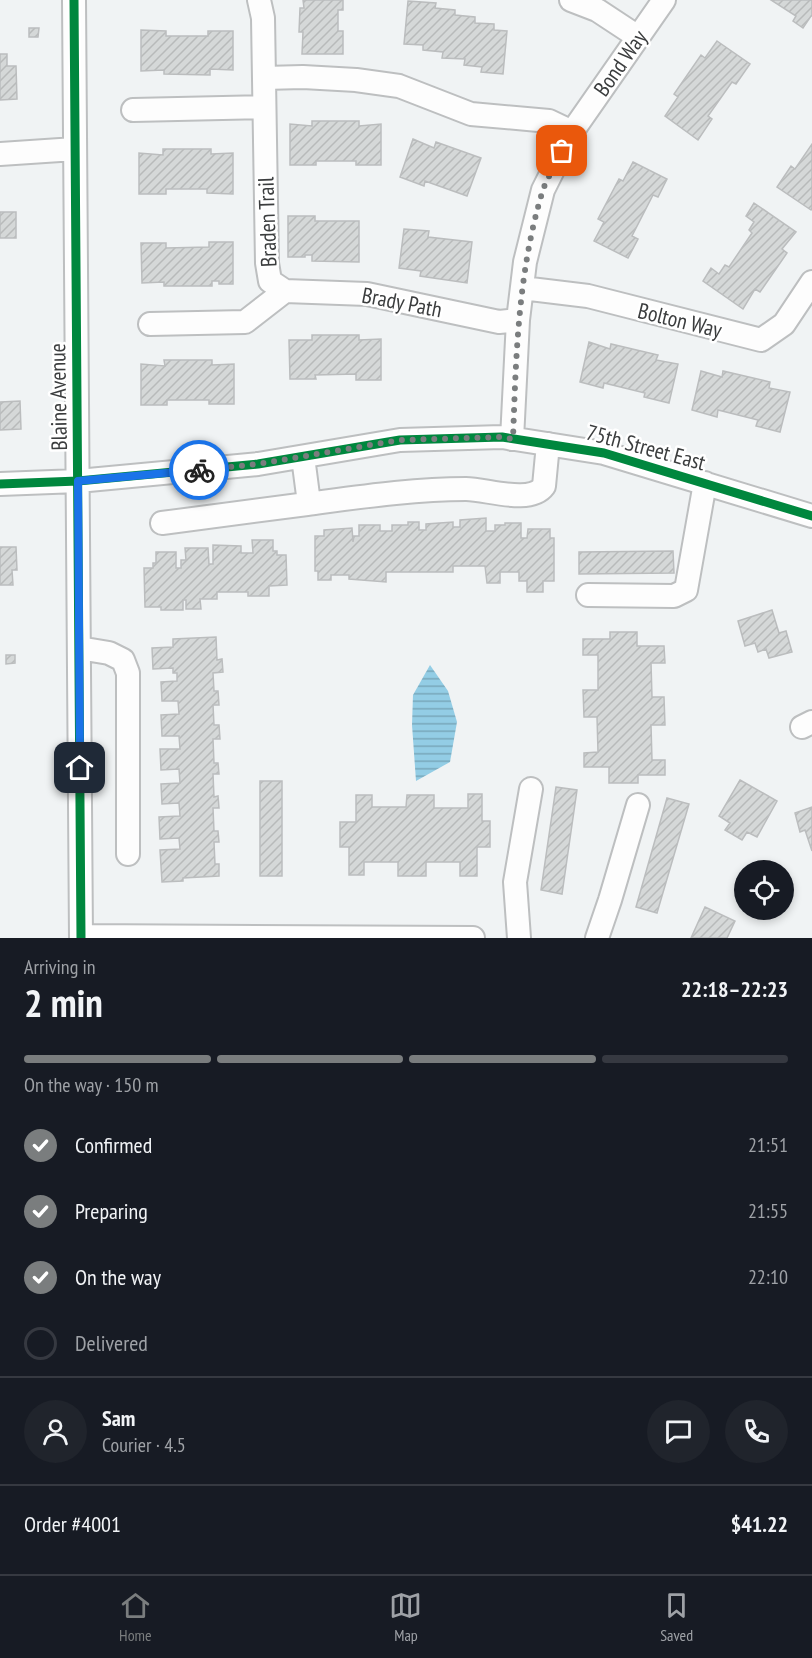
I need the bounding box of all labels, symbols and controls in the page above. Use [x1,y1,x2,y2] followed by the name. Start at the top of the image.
[587,24,653,102] street label: Bond Way
[536,125,587,176] pin
[545,134,578,167] icon: bag
[251,176,283,268] street label: Braden Trail
[360,281,444,323] street label: Brady Path
[635,296,726,344] street label: Bolton Way
[43,343,73,451] street label: Blaine Avenue
[583,418,709,476] street label: 75th Street East
[169,440,229,500] courier
[183,454,216,487] icon: bike
[54,742,105,793] pin
[63,751,96,784] icon: home
[734,860,794,920] map controls
[734,860,794,920] button: locate
[24,954,96,980] text: Arriving in
[681,975,788,1003] text: 22:18–22:23
[24,977,103,1028] text: 2 min
[24,1072,159,1098] text: On the way · 150 m
[24,1129,57,1162] icon: check
[75,1131,152,1159] text: Confirmed
[748,1132,788,1158] text: 21:51
[24,1195,57,1228] icon: check
[75,1197,148,1225] text: Preparing
[748,1198,788,1224] text: 21:55
[24,1261,57,1294] icon: check
[75,1263,161,1291] text: On the way
[748,1264,788,1290] text: 22:10
[75,1329,148,1357] text: Delivered
[24,1400,87,1463] button: person
[647,1400,710,1463] button: chat
[725,1400,788,1463] button: phone
[102,1404,135,1432] text: Sam
[102,1432,186,1458] text: Courier · 4.5
[24,1510,121,1538] text: Order #4001
[731,1510,788,1538] text: $41.22
[119,1589,152,1645] tab: Home
[389,1589,422,1645] tab: Map
[660,1589,693,1645] tab: Saved

